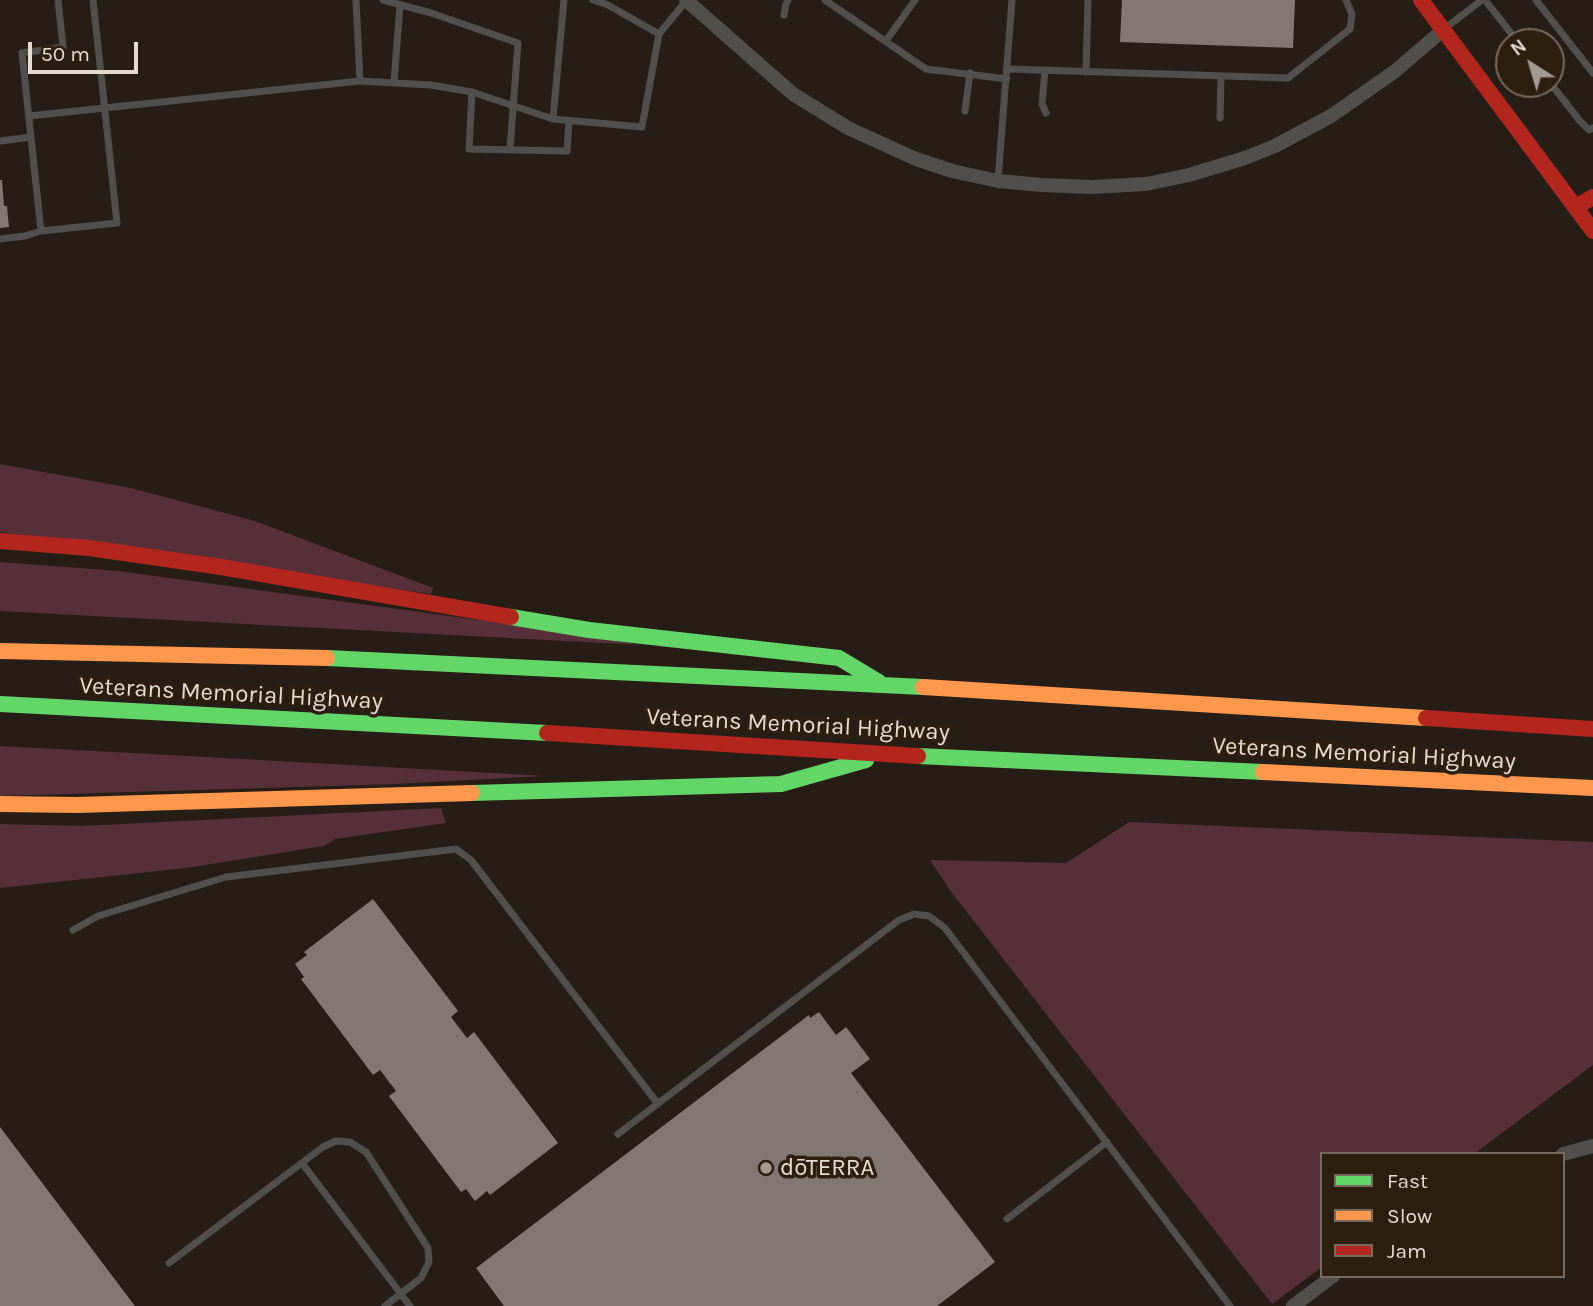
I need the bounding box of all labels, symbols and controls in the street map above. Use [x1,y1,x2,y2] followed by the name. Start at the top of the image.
[32,28,142,72] scale bar
[1495,28,1565,98] north arrow
[1507,35,1531,61] text: N
[41,42,90,66] text: 50 m
[79,672,383,716] street label: Veterans Memorial Highway
[646,703,950,747] street label: Veterans Memorial Highway
[1212,732,1516,776] street label: Veterans Memorial Highway
[1320,1152,1565,1278] legend
[780,1154,874,1182] place label: dōTERRA
[758,1160,774,1176] marker: dōTERRA
[1387,1169,1428,1193] text: Fast
[1387,1204,1432,1228] text: Slow
[1387,1239,1427,1263] text: Jam

